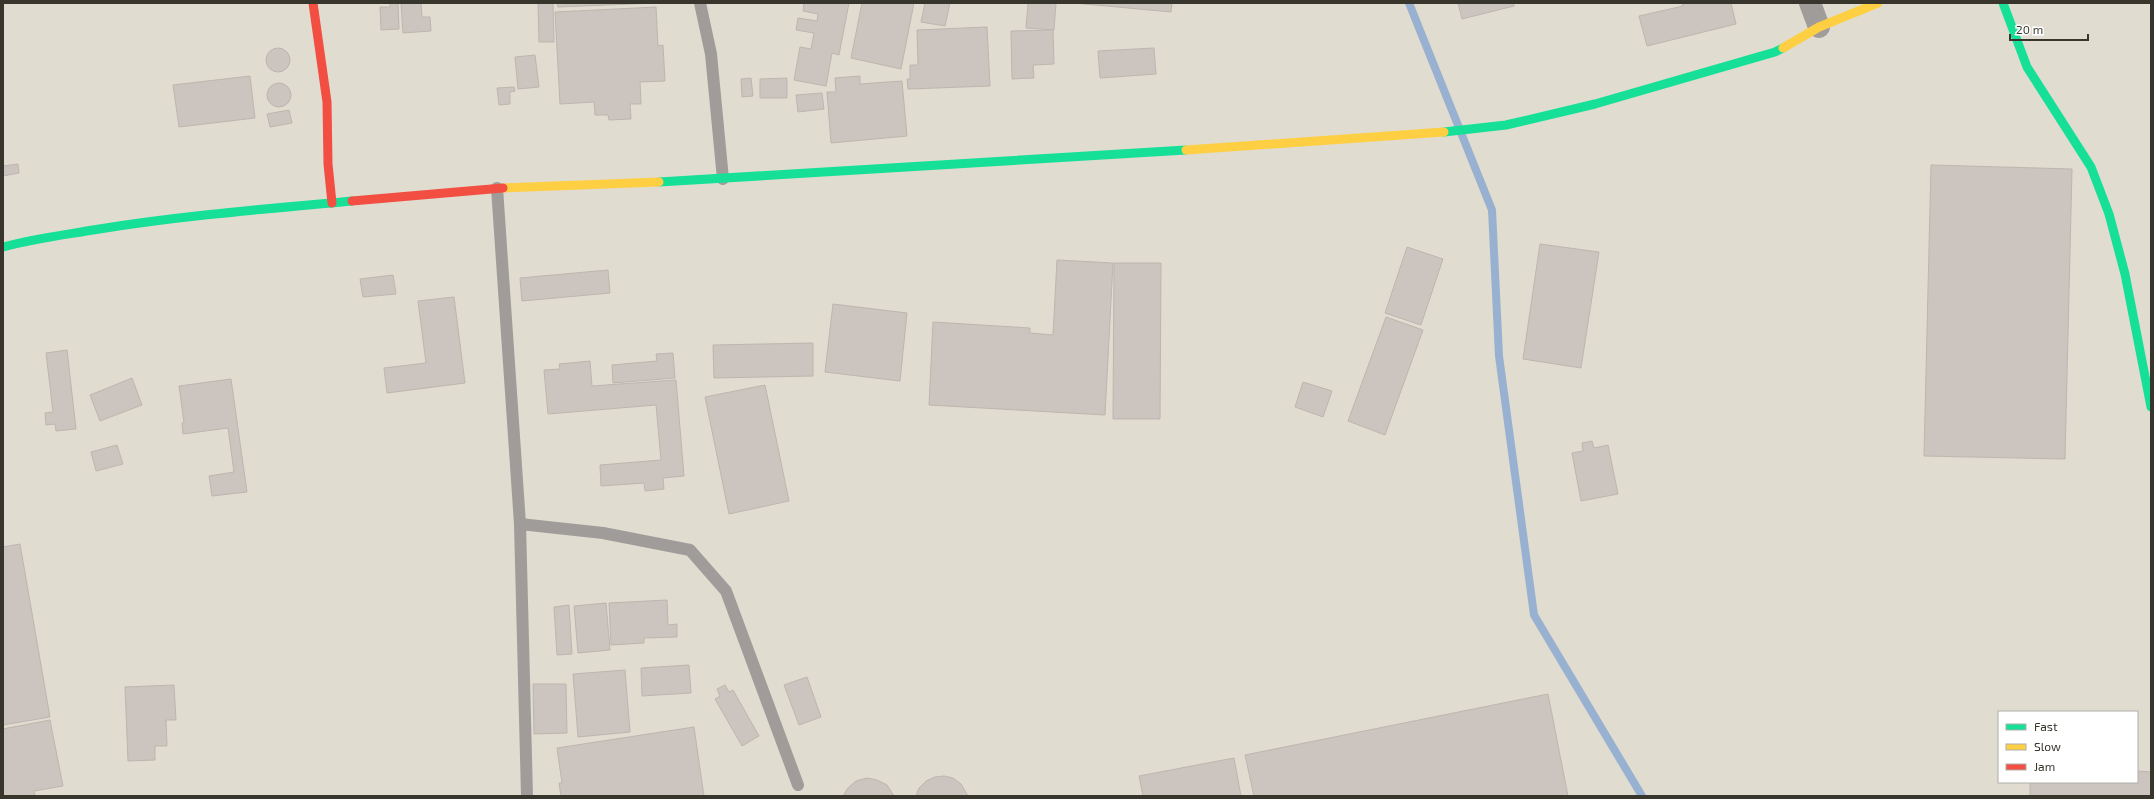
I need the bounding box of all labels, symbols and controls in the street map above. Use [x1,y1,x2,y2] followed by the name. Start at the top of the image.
[2010,16,2088,42] scale bar
[2016,22,2043,36] text: 20 m
[1998,711,2138,783] legend
[2034,719,2058,733] text: Fast
[2034,739,2061,753] text: Slow
[2034,759,2055,773] text: Jam

